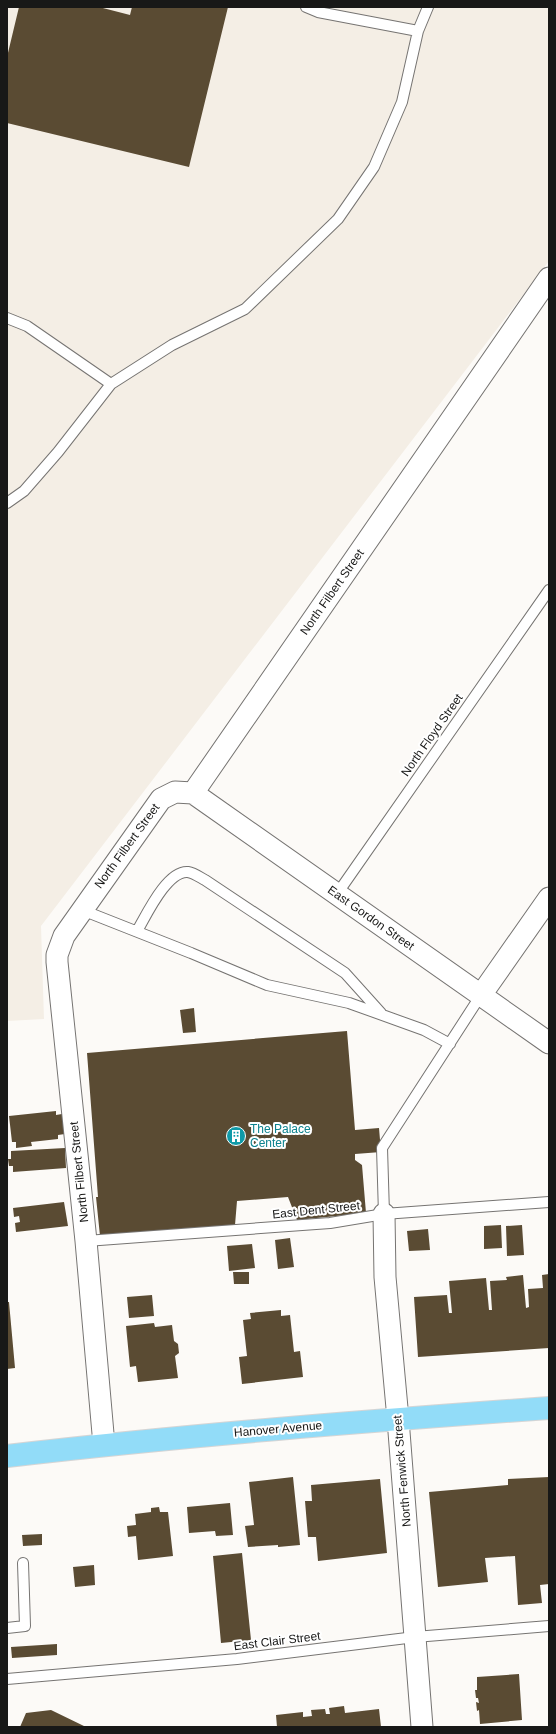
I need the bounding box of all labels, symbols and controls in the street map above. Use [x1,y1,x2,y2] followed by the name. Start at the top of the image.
[297,546,367,638] street label: North Filbert Street
[398,691,466,779] street label: North Floyd Street
[92,800,163,891] street label: North Filbert Street
[325,883,418,954] street label: East Gordon Street
[67,1120,91,1223] street label: North Filbert Street
[250,1122,311,1150] place label: The Palace Center
[225,1125,247,1147] building icon: The Palace Center
[271,1198,361,1222] street label: East Dent Street
[390,1414,414,1527] street label: North Fenwick Street
[233,1418,323,1440] street label: Hanover Avenue
[233,1629,322,1653] street label: East Clair Street

